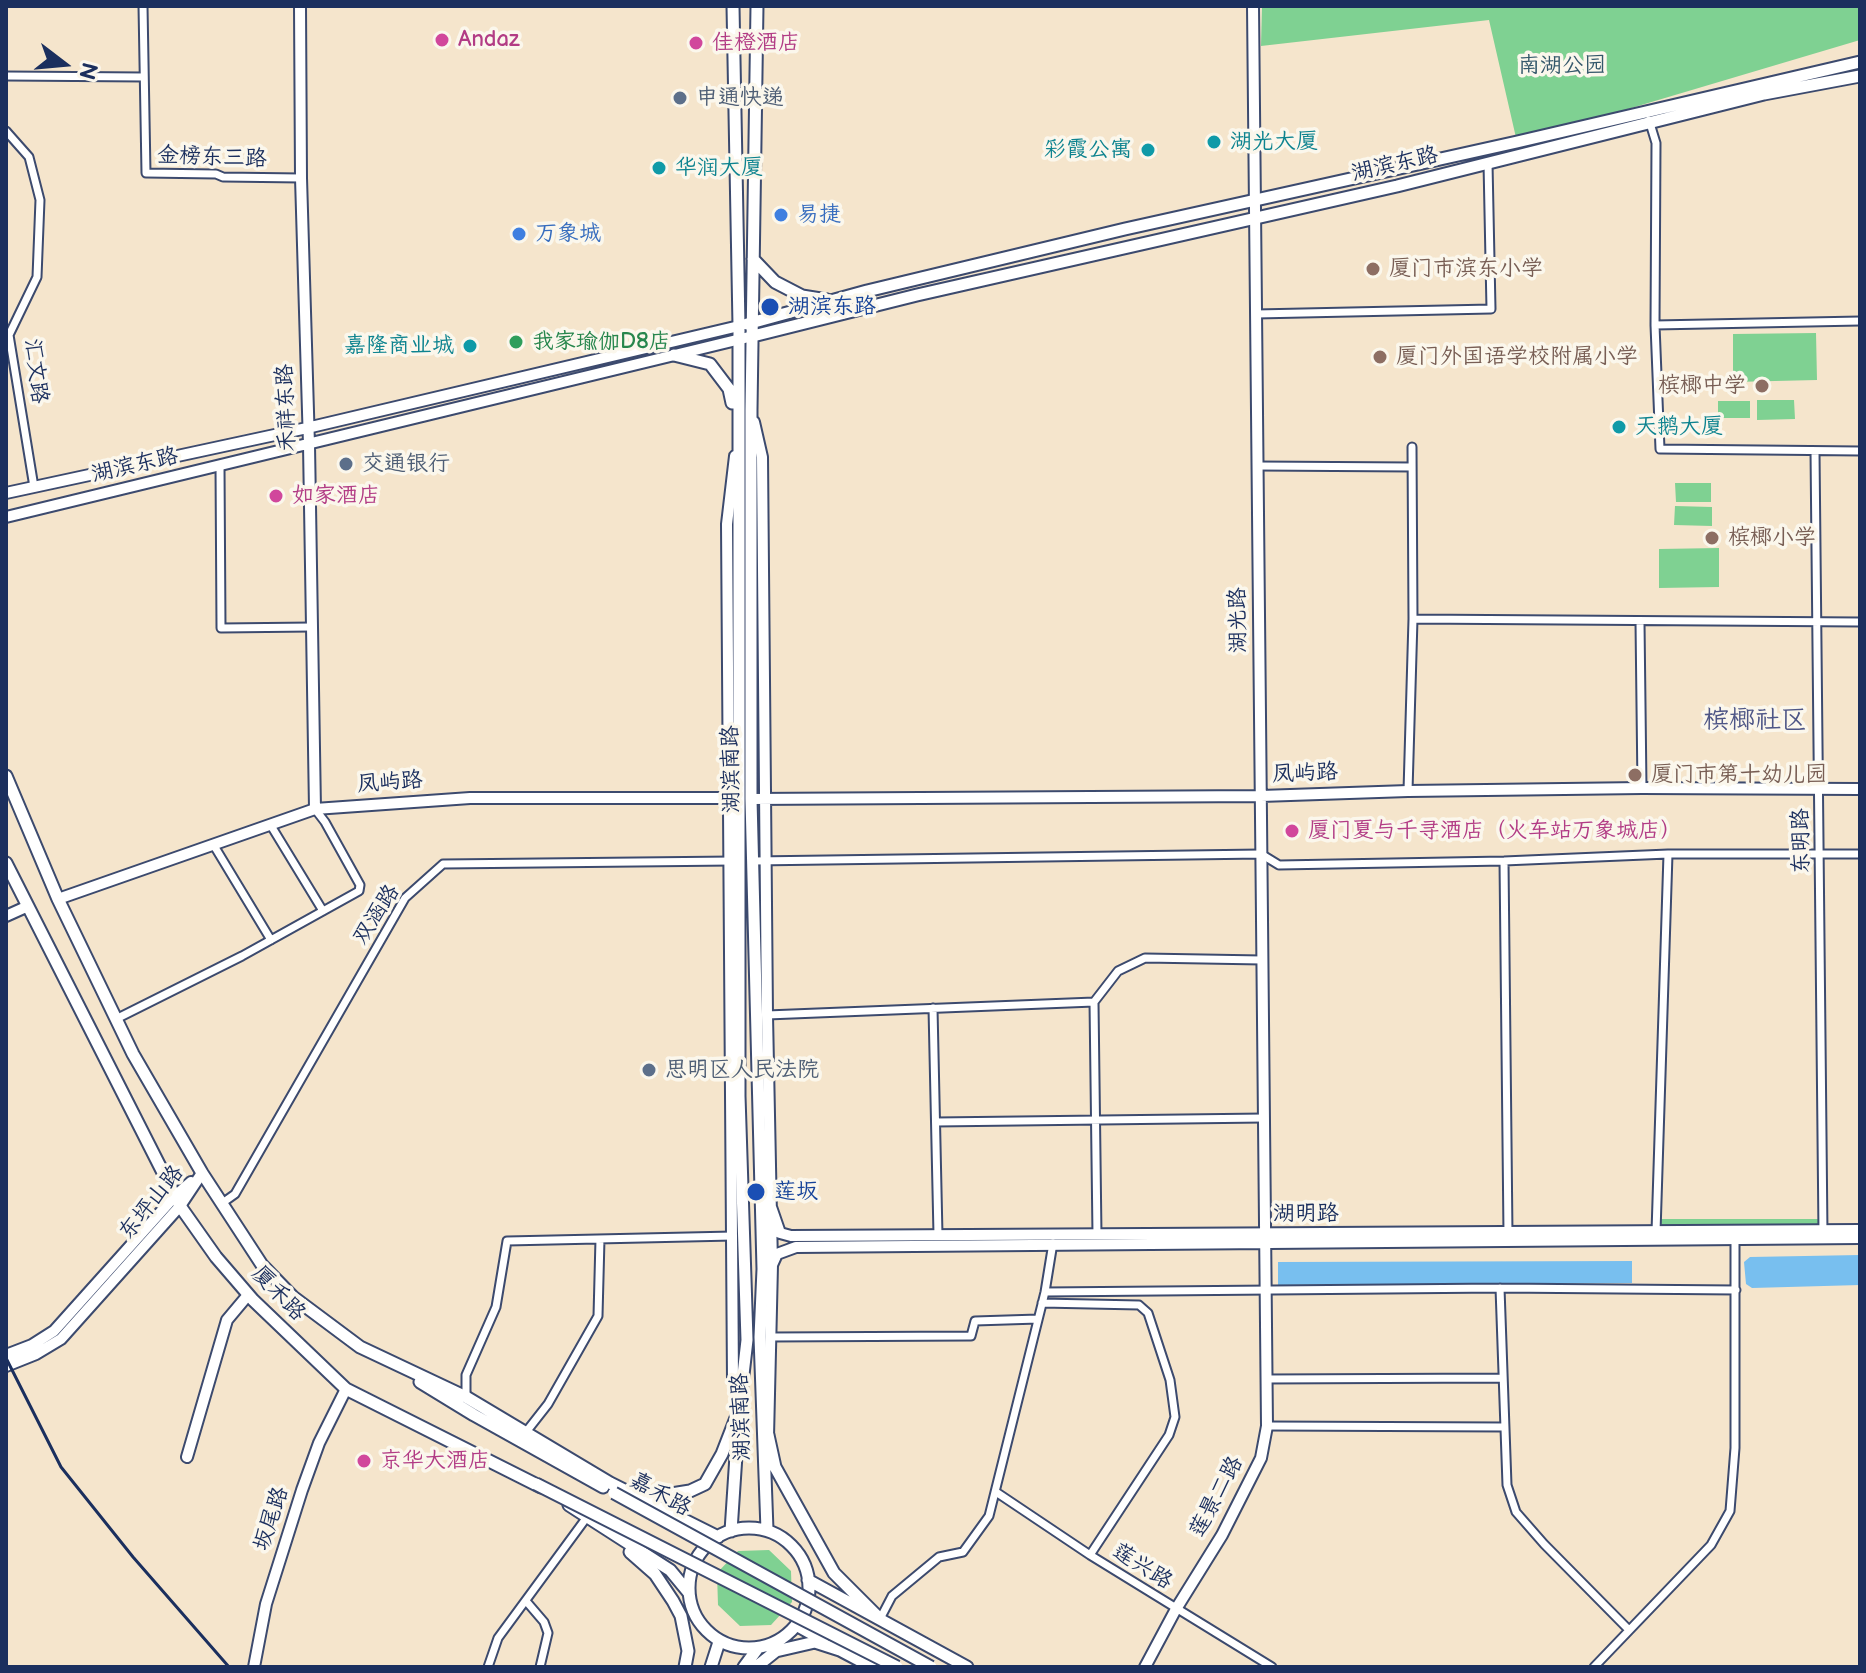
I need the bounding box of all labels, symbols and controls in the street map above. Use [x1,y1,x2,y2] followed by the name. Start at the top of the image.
[24,24,104,104] north arrow
[458,27,519,53] place label: Andaz
[712,30,800,56] place label: 佳橙酒店
[433,31,451,49] marker: Andaz
[687,34,705,52] marker: 佳橙酒店
[1518,53,1606,79] park label: 南湖公园
[72,59,103,82] text: N
[696,85,784,111] place label: 申通快递
[671,89,689,107] marker: 申通快递
[1230,129,1318,155] place label: 湖光大厦
[1205,133,1223,151] marker: 湖光大厦
[1044,137,1132,163] place label: 彩霞公寓
[1139,141,1157,159] marker: 彩霞公寓
[1349,142,1441,188] street label: 湖滨东路
[157,143,267,173] street label: 金榜东三路
[675,155,763,181] place label: 华润大厦
[650,159,668,177] marker: 华润大厦
[797,202,841,228] place label: 易捷
[772,206,790,224] marker: 易捷
[535,221,601,247] place label: 万象城
[510,225,528,243] marker: 万象城
[1389,256,1543,282] place label: 厦门市滨东小学
[1364,260,1382,278] marker: 厦门市滨东小学
[788,294,876,320] place label: 湖滨东路
[759,296,781,318] marker: 湖滨东路
[532,329,671,355] place label: 我家瑜伽D8店
[344,333,454,359] place label: 嘉隆商业城
[507,333,525,351] marker: 我家瑜伽D8店
[18,337,52,405] street label: 汇文路
[461,337,479,355] marker: 嘉隆商业城
[1396,344,1638,370] place label: 厦门外国语学校附属小学
[1371,348,1389,366] marker: 厦门外国语学校附属小学
[272,364,302,452] street label: 禾祥东路
[1658,373,1746,399] place label: 槟榔中学
[1753,377,1771,395] marker: 槟榔中学
[1635,414,1723,440] place label: 天鹅大厦
[1610,418,1628,436] marker: 天鹅大厦
[89,443,181,489] street label: 湖滨东路
[362,451,450,477] place label: 交通银行
[337,455,355,473] marker: 交通银行
[292,483,380,509] place label: 如家酒店
[267,487,285,505] marker: 如家酒店
[1728,525,1816,551] place label: 槟榔小学
[1703,529,1721,547] marker: 槟榔小学
[1225,587,1253,653] street label: 湖光路
[1703,705,1807,737] district label: 槟榔社区
[718,725,746,813] street label: 湖滨南路
[1272,760,1338,788] street label: 凤屿路
[1651,762,1827,788] place label: 厦门市第十幼儿园
[1626,766,1644,784] marker: 厦门市第十幼儿园
[356,768,424,798] street label: 凤屿路
[1788,808,1816,874] street label: 东明路
[1308,818,1682,844] place label: 厦门夏与千寻酒店（火车站万象城店）
[1283,822,1301,840] marker: 厦门夏与千寻酒店（火车站万象城店）
[348,880,406,950] street label: 双涵路
[665,1057,819,1083] place label: 思明区人民法院
[640,1061,658,1079] marker: 思明区人民法院
[114,1160,190,1246] street label: 东坪山路
[774,1179,818,1205] place label: 莲坂
[745,1181,767,1203] marker: 莲坂
[1273,1201,1339,1227] street label: 湖明路
[246,1261,310,1327] street label: 厦禾路
[727,1373,757,1461] street label: 湖滨南路
[380,1448,490,1474] place label: 京华大酒店
[355,1452,373,1470] marker: 京华大酒店
[1185,1452,1249,1542] street label: 莲景二路
[625,1467,695,1523] street label: 嘉禾路
[249,1484,295,1554] street label: 坂尾路
[1107,1538,1177,1596] street label: 莲兴路

